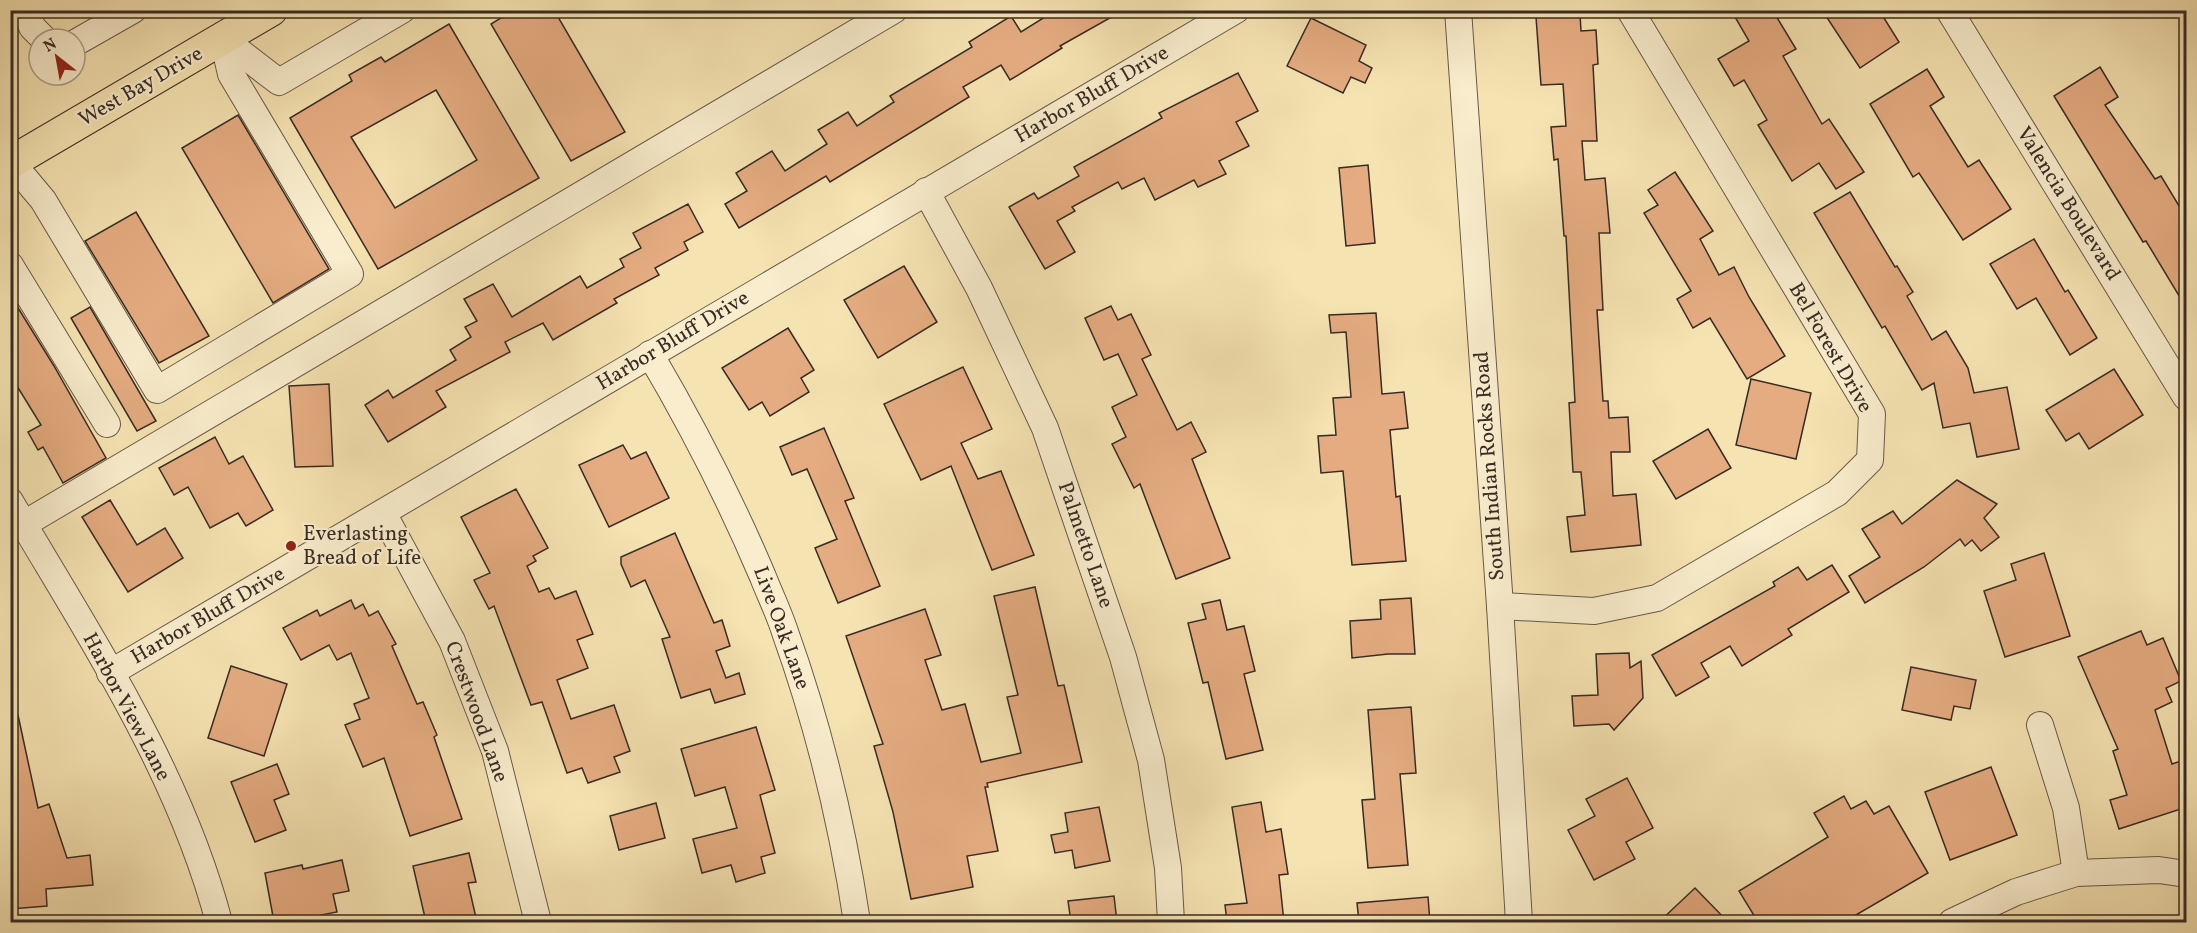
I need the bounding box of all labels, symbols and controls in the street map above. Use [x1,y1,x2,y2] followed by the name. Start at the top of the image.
[27,27,87,87] north arrow
[40,33,61,58] text: N
[1010,39,1174,151] street label: Harbor Bluff Drive
[74,40,208,134] street label: West Bay Drive
[2009,122,2127,286] street label: Valencia Boulevard
[1781,278,1879,419] street label: Bel Forest Drive
[591,284,755,398] street label: Harbor Bluff Drive
[1468,350,1512,582] street label: South Indian Rocks Road
[1050,478,1120,612] street label: Palmetto Lane
[303,520,421,573] place label: Everlasting Bread of Life
[284,539,298,553] marker: Everlasting Bread of Life
[126,560,290,672] street label: Harbor Bluff Drive
[745,562,817,694] street label: Live Oak Lane
[75,628,177,786] street label: Harbor View Lane
[437,638,515,787] street label: Crestwood Lane

